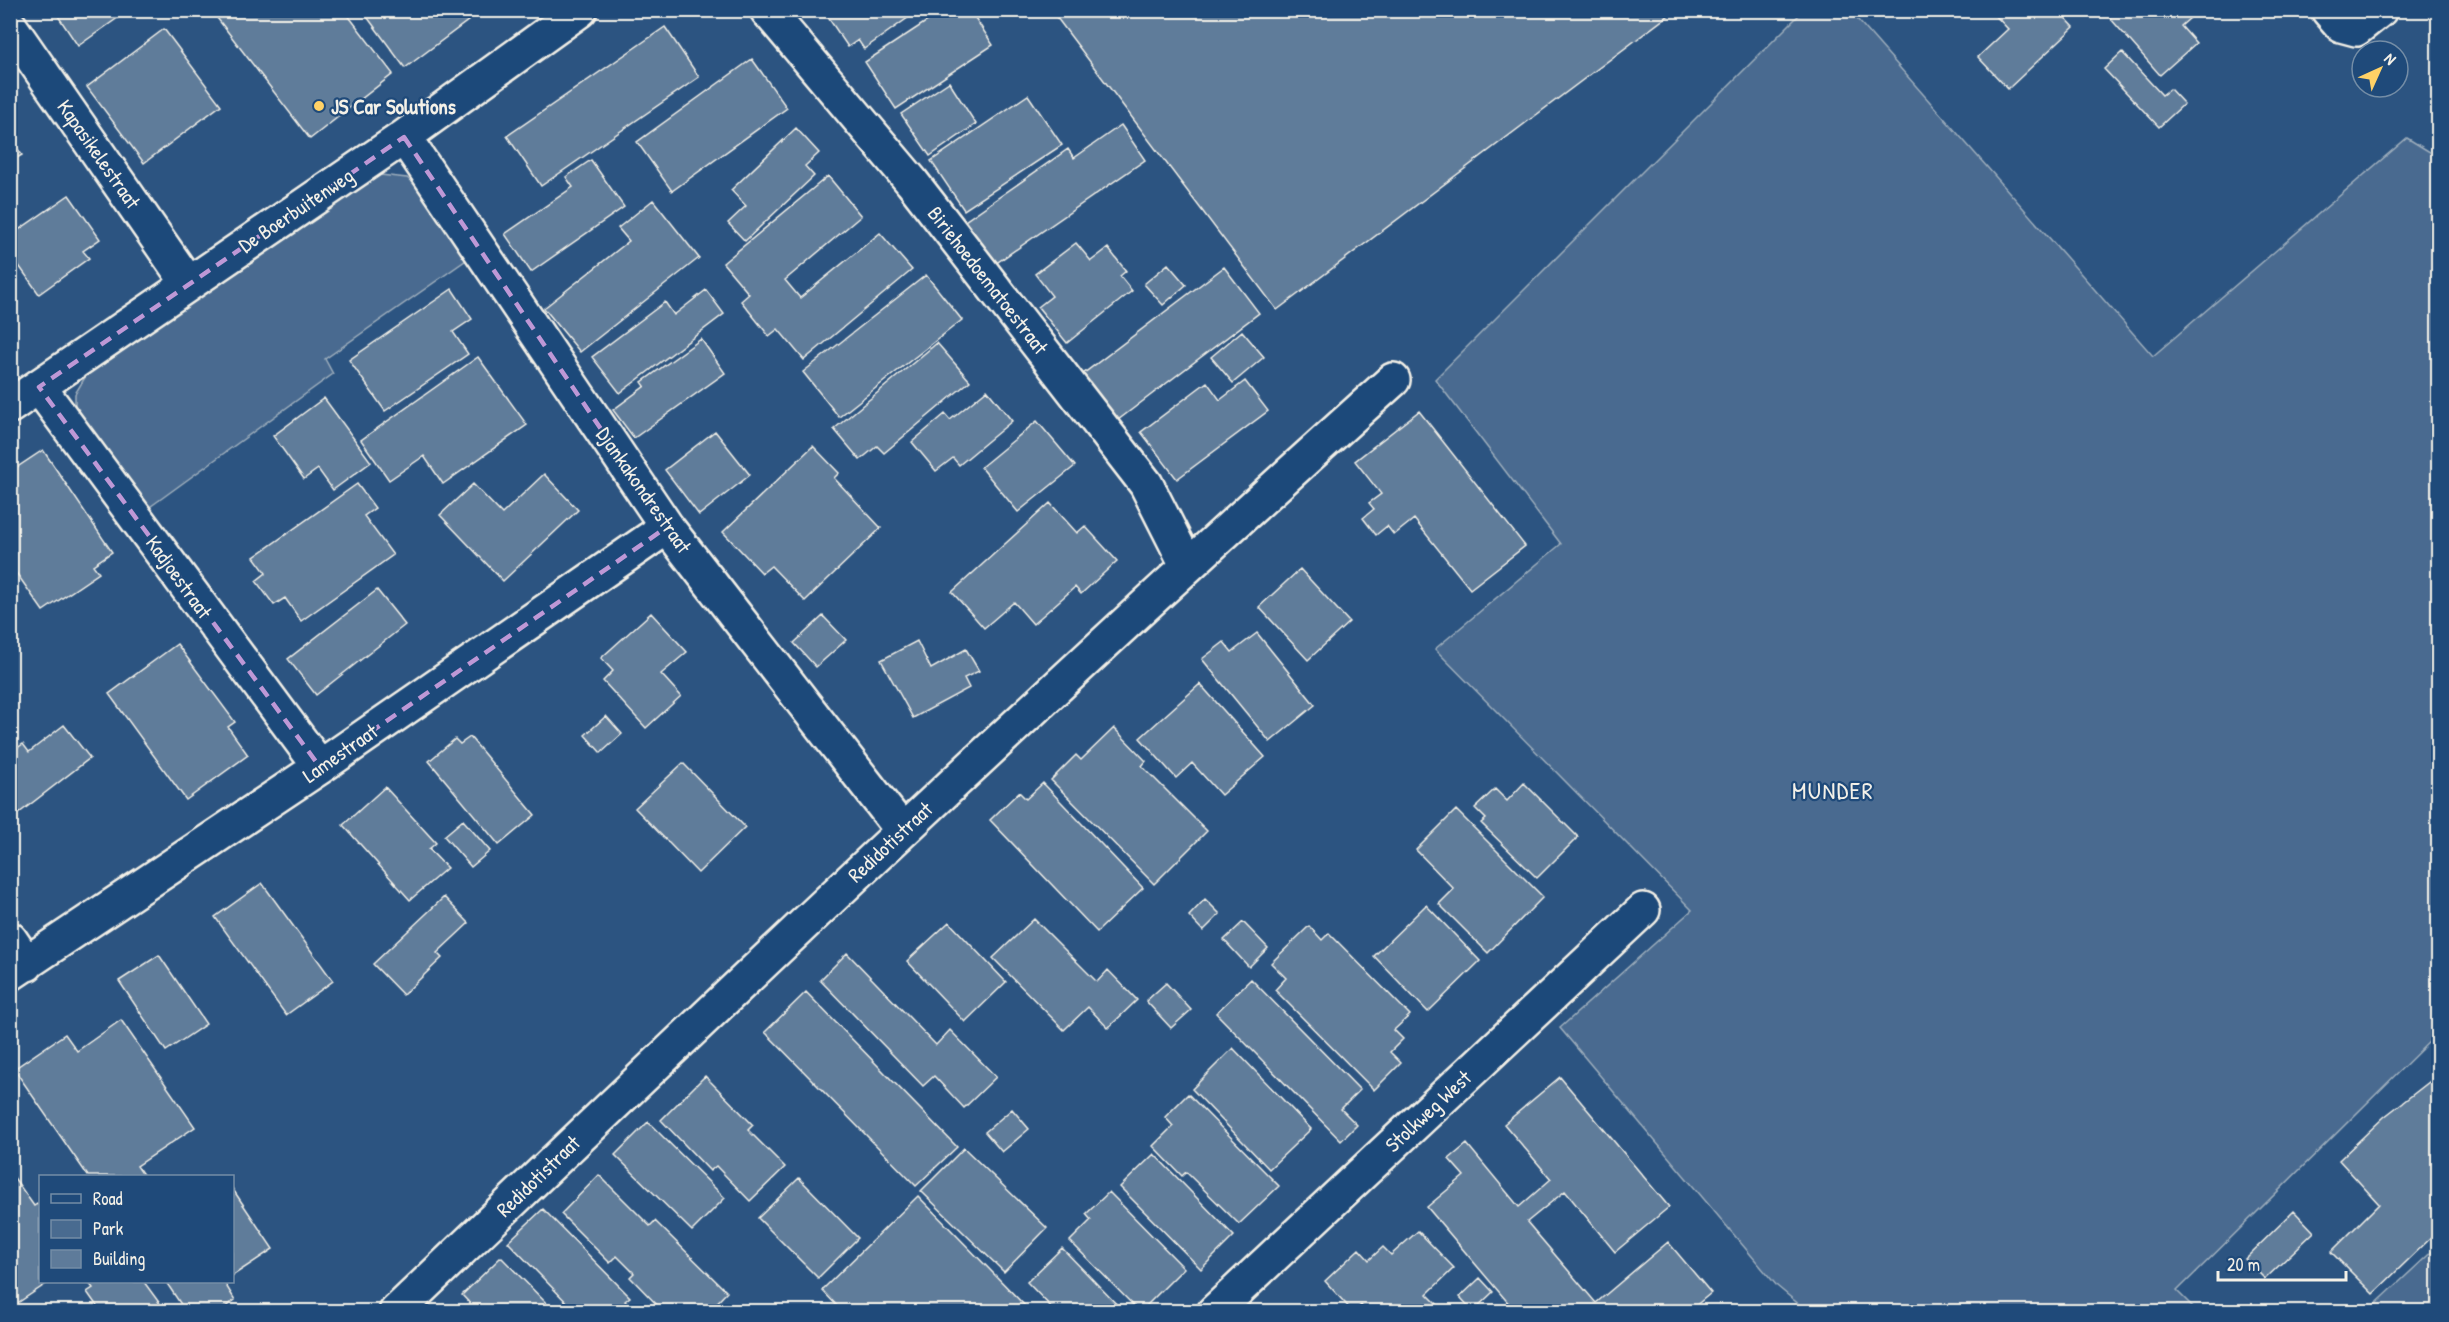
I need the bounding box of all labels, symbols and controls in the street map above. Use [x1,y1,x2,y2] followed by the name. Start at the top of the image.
[2350,39,2410,99] north arrow
[2380,48,2402,70] text: N
[331,92,456,121] place label: JS Car Solutions
[51,94,148,215] street label: Kapasikelestraat
[312,99,326,113] marker: JS Car Solutions
[233,161,359,259] street label: De Boerbuitenweg
[921,200,1056,361] street label: Biriehoedoematoestraat
[590,421,699,560] street label: Djankakondrestraat
[139,530,219,625] street label: Kadjoestraat
[297,716,384,789] street label: Lamestraat
[1792,774,1874,806] district label: MUNDER
[841,795,939,889] street label: Redidotistraat
[1378,1063,1478,1159] street label: Stolkweg West
[490,1128,587,1223] street label: Redidotistraat
[39,1175,234,1283] legend
[93,1186,123,1211] text: Road
[93,1216,124,1241] text: Park
[2218,1244,2346,1282] scale bar
[93,1246,145,1271] text: Building
[2227,1252,2260,1277] text: 20 m

